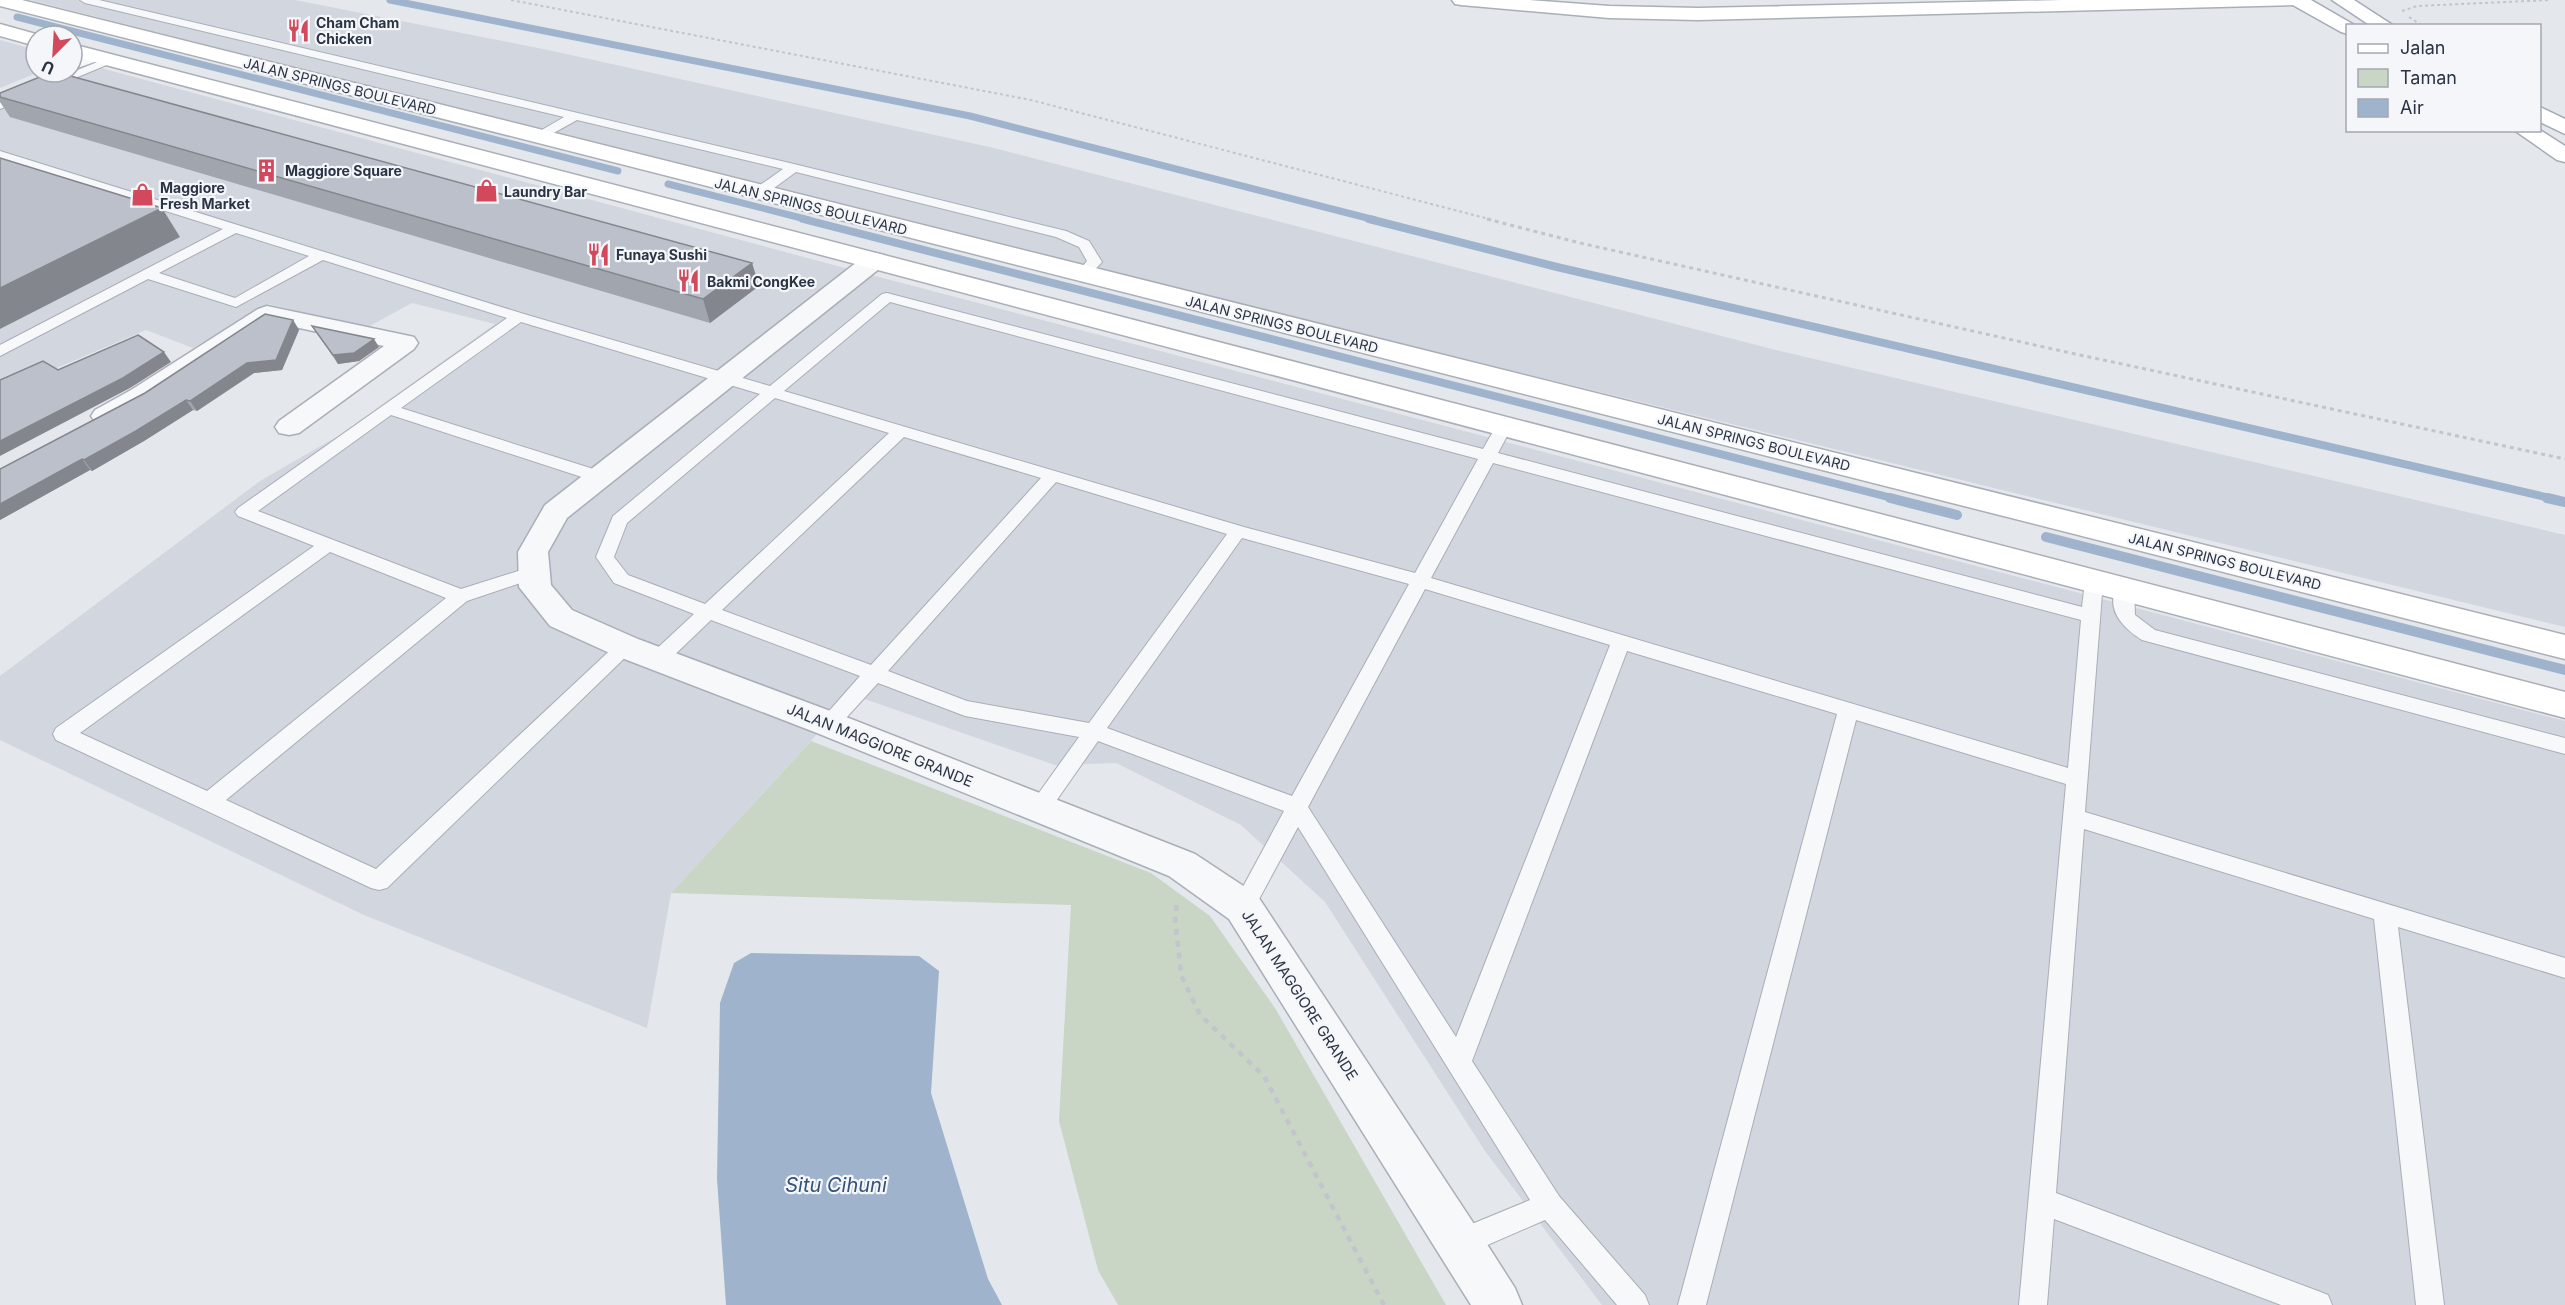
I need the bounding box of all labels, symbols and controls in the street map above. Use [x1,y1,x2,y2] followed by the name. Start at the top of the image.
[316,14,399,47] place label: Cham Cham Chicken
[285,17,311,43] restaurant icon: Cham Cham Chicken
[24,24,84,84] north arrow
[2346,24,2541,132] legend
[2400,37,2445,58] text: Jalan
[242,54,438,118] street label: JALAN SPRINGS BOULEVARD
[38,56,57,79] text: U
[2400,67,2457,88] text: Taman
[2400,97,2424,118] text: Air
[254,157,280,183] building icon: Maggiore Square
[285,162,402,179] place label: Maggiore Square
[713,174,909,238] street label: JALAN SPRINGS BOULEVARD
[473,178,499,204] shop icon: Laundry Bar
[160,179,250,212] place label: Maggiore Fresh Market
[129,182,155,208] shop icon: Maggiore Fresh Market
[504,183,587,200] place label: Laundry Bar
[585,241,611,267] restaurant icon: Funaya Sushi
[616,246,707,263] place label: Funaya Sushi
[676,268,702,294] restaurant icon: Bakmi CongKee
[707,273,815,290] place label: Bakmi CongKee
[1184,292,1380,356] street label: JALAN SPRINGS BOULEVARD
[1656,410,1852,474] street label: JALAN SPRINGS BOULEVARD
[2127,529,2323,593] street label: JALAN SPRINGS BOULEVARD
[784,699,976,791] street label: JALAN MAGGIORE GRANDE
[1238,906,1362,1084] street label: JALAN MAGGIORE GRANDE
[785,1173,888,1197] water label: Situ Cihuni

